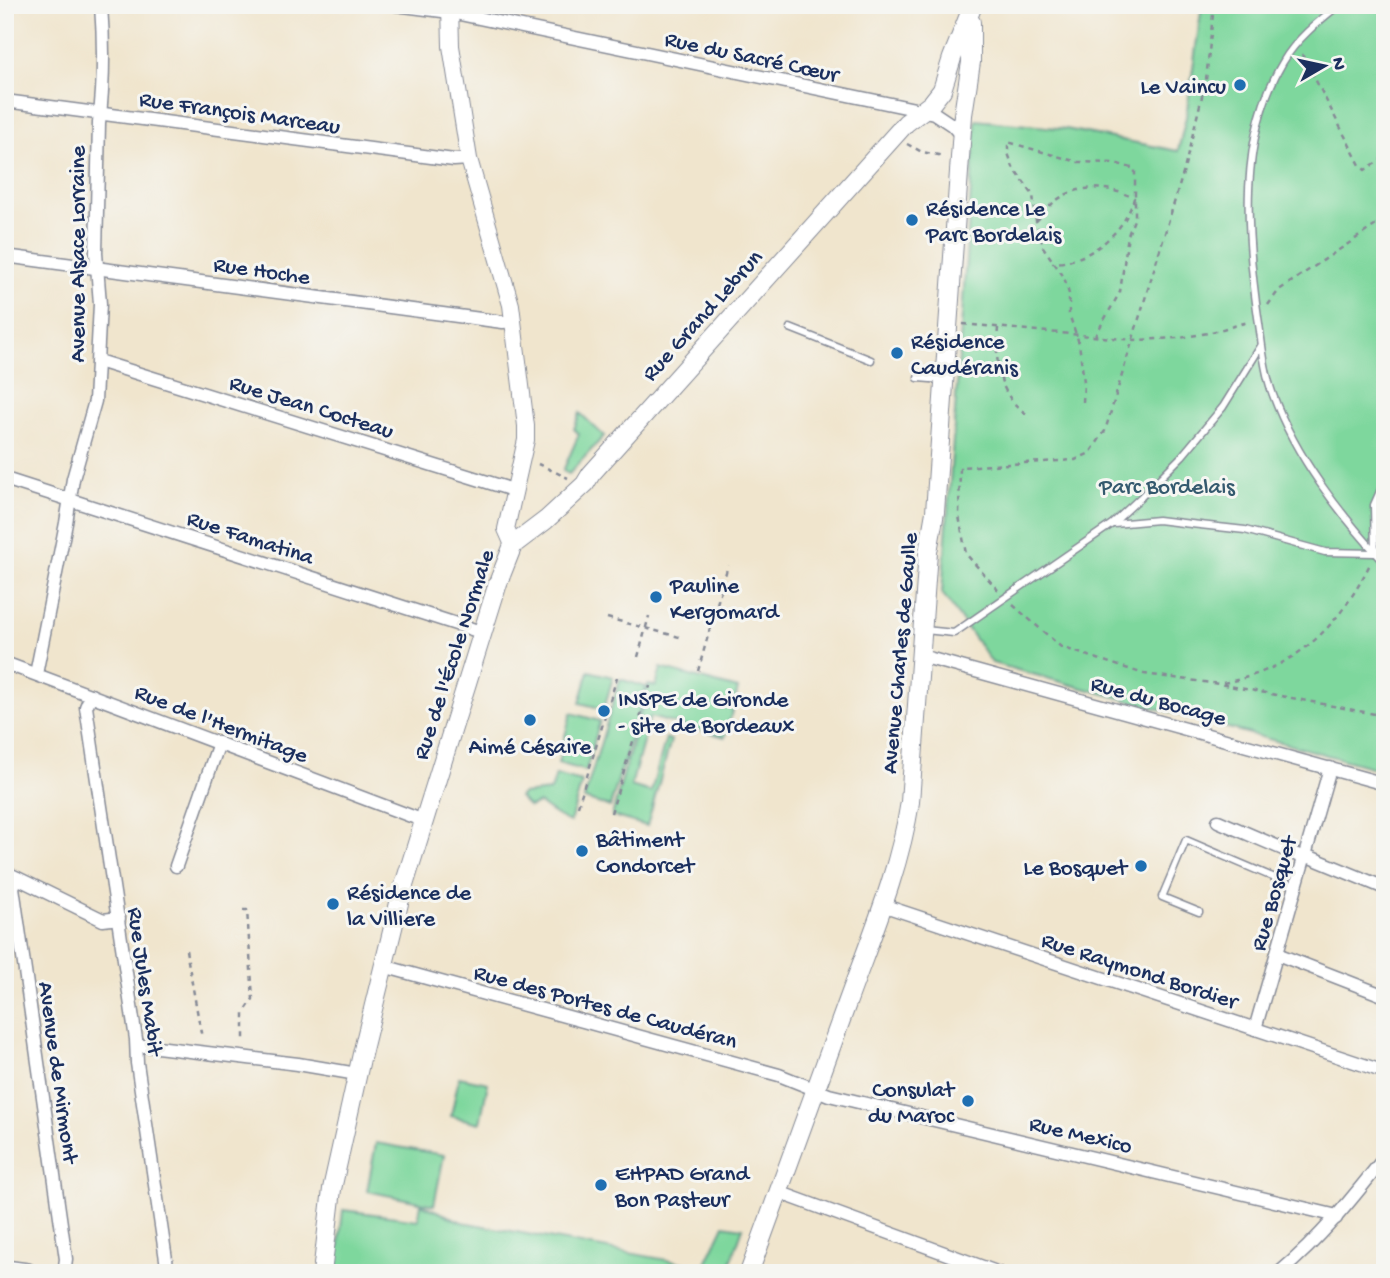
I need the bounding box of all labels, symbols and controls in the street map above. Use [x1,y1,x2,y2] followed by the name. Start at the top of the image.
[662,27,843,90] street label: Rue du Sacré Cœur
[1288,32,1358,102] north arrow
[1325,56,1350,72] text: N
[1140,75,1226,102] place label: Le Vaincu
[1232,77,1248,93] marker: Le Vaincu
[137,87,342,142] street label: Rue François Marceau
[66,144,93,362] street label: Avenue Alsace Lorraine
[925,197,1062,250] place label: Résidence Le Parc Bordelais
[904,212,920,228] marker: Résidence Le Parc Bordelais
[637,245,770,388] street label: Rue Grand Lebrun
[211,252,313,293] street label: Rue Hoche
[911,330,1018,383] place label: Résidence Caudéranis
[889,345,905,361] marker: Résidence Caudéranis
[226,371,397,446] street label: Rue Jean Cocteau
[1098,475,1235,502] park label: Parc Bordelais
[183,506,318,573] street label: Rue Famatina
[877,530,926,775] street label: Avenue Charles de Gaulle
[409,545,502,764] street label: Rue de l'École Normale
[669,574,780,627] place label: Pauline Kergomard
[648,589,664,605] marker: Pauline Kergomard
[1087,671,1230,734] street label: Rue du Bocage
[130,680,312,771] street label: Rue de l'Hermitage
[618,688,794,741] place label: INSPE de Gironde - site de Bordeaux
[596,703,612,719] marker: INSPE de Gironde - site de Bordeaux
[522,712,538,728] marker: Aimé Césaire
[469,735,593,762] place label: Aimé Césaire
[595,828,696,881] place label: Bâtiment Condorcet
[1246,832,1305,954] street label: Rue Bosquet
[574,843,590,859] marker: Bâtiment Condorcet
[1023,856,1129,883] place label: Le Bosquet
[1133,858,1149,874] marker: Le Bosquet
[347,881,472,934] place label: Résidence de la Villiere
[325,896,341,912] marker: Résidence de la Villiere
[120,906,168,1059] street label: Rue Jules Mabit
[1037,928,1242,1017] street label: Rue Raymond Bordier
[471,960,740,1057] street label: Rue des Portes de Caudéran
[30,980,83,1167] street label: Avenue de Mirmont
[868,1078,956,1131] place label: Consulat du Maroc
[960,1093,976,1109] marker: Consulat du Maroc
[1026,1111,1134,1161] street label: Rue Mexico
[614,1162,751,1215] place label: EHPAD Grand Bon Pasteur
[593,1177,609,1193] marker: EHPAD Grand Bon Pasteur

